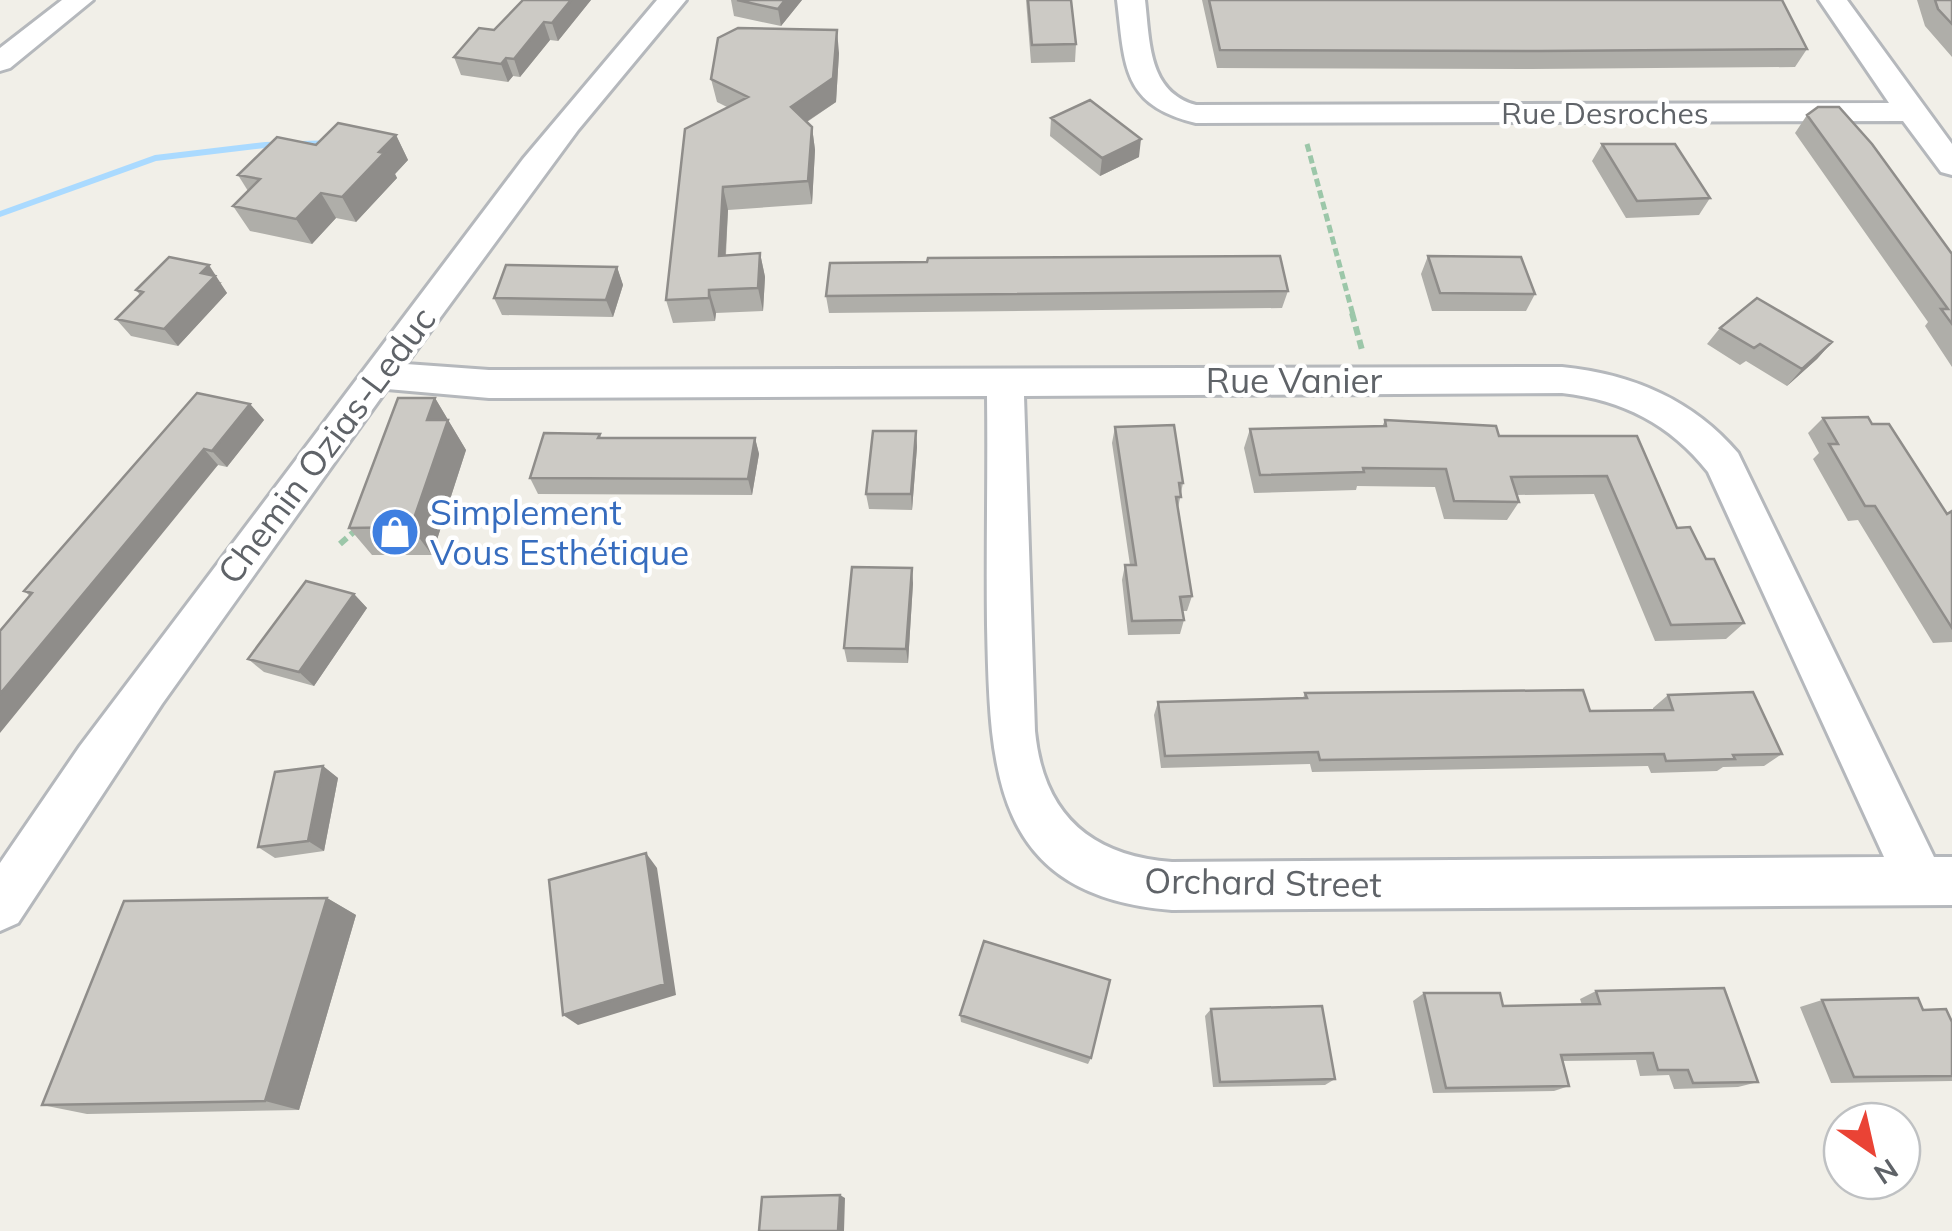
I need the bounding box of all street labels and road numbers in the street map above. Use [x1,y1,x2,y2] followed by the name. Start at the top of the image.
[1501,94,1709,132] street label: Rue Desroches
[207,298,445,592] street label: Chemin Ozias-Leduc
[1206,358,1383,402] street label: Rue Vanier
[1144,858,1382,906] street label: Orchard Street

